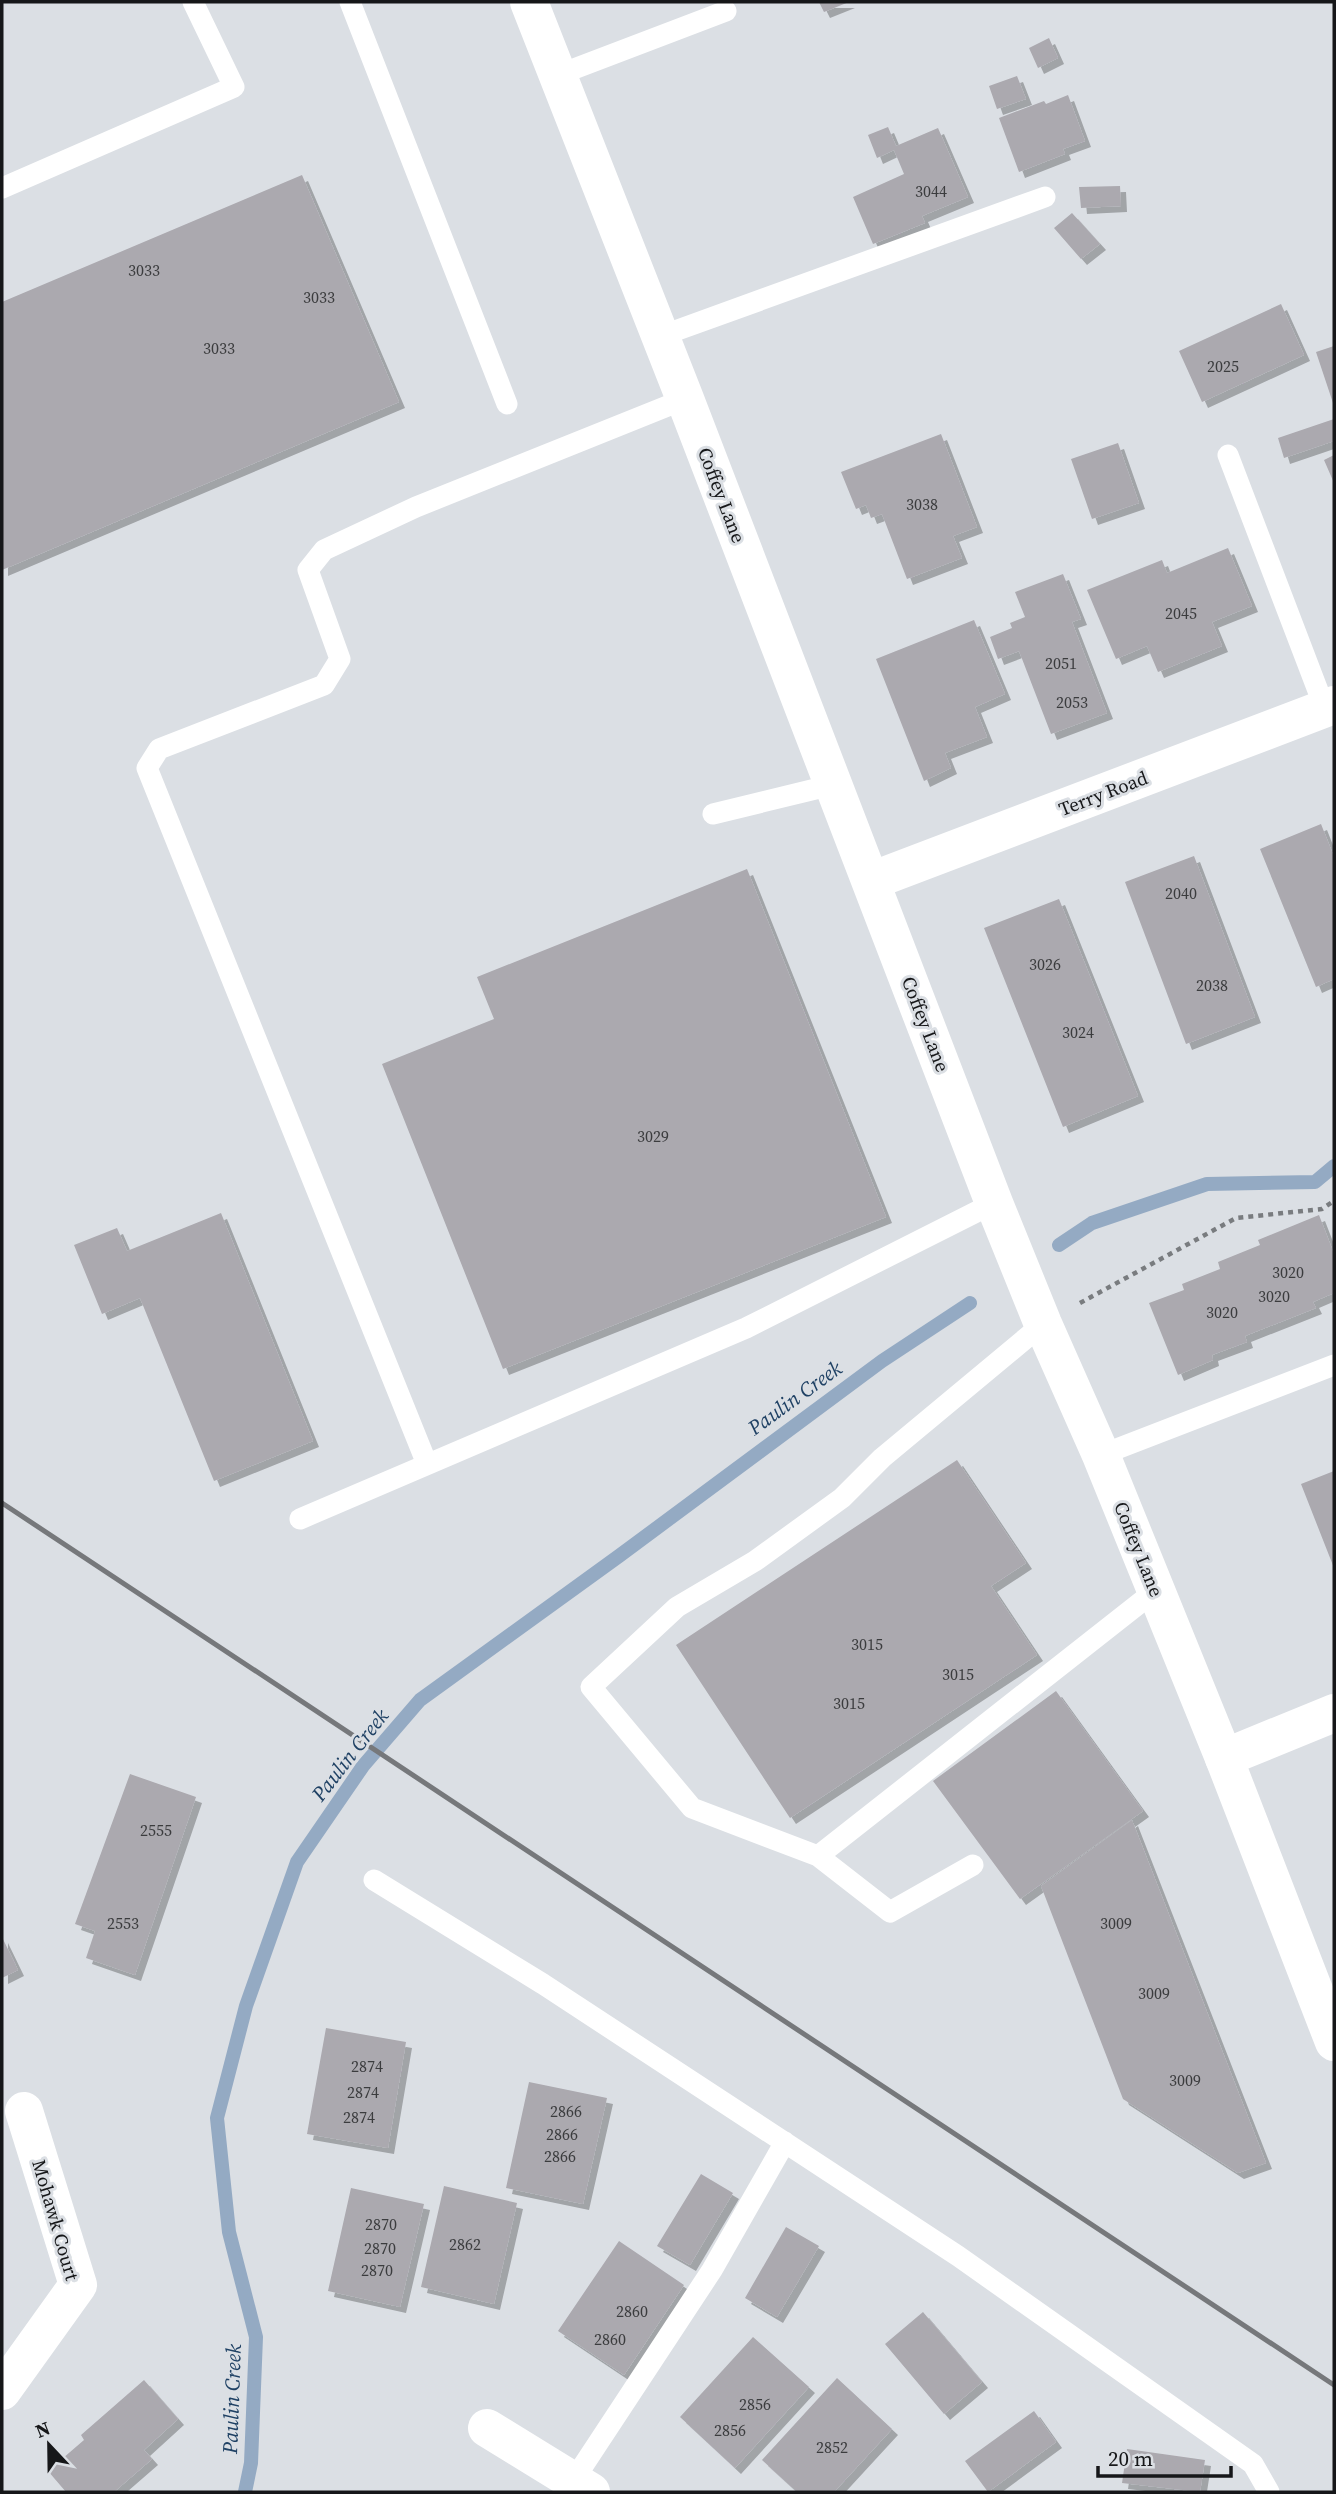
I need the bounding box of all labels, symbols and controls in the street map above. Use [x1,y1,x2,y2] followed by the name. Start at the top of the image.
[915,180,947,202] house number: 3044
[128,259,160,281] house number: 3033
[303,286,335,308] house number: 3033
[203,337,235,359] house number: 3033
[1207,355,1239,377] house number: 2025
[692,443,752,547] street label: Coffey Lane
[906,493,938,515] house number: 3038
[1165,602,1197,624] house number: 2045
[1045,652,1077,674] house number: 2051
[1056,691,1088,713] house number: 2053
[1055,764,1151,822] street label: Terry Road
[1165,882,1197,904] house number: 2040
[1029,953,1061,975] house number: 3026
[896,972,956,1076] street label: Coffey Lane
[1196,974,1228,996] house number: 2038
[1062,1021,1094,1043] house number: 3024
[637,1125,669,1147] house number: 3029
[1272,1261,1304,1283] house number: 3020
[1258,1285,1290,1307] house number: 3020
[1206,1301,1238,1323] house number: 3020
[741,1353,848,1442] water label: Paulin Creek
[1108,1498,1170,1600] street label: Coffey Lane
[851,1633,883,1655] house number: 3015
[942,1663,974,1685] house number: 3015
[833,1692,865,1714] house number: 3015
[304,1702,395,1808] water label: Paulin Creek
[140,1819,172,1841] house number: 2555
[107,1912,139,1934] house number: 2553
[1100,1912,1132,1934] house number: 3009
[1138,1982,1170,2004] house number: 3009
[351,2055,383,2077] house number: 2874
[1169,2069,1201,2091] house number: 3009
[347,2081,379,2103] house number: 2874
[550,2100,582,2122] house number: 2866
[343,2106,375,2128] house number: 2874
[546,2123,578,2145] house number: 2866
[544,2145,576,2167] house number: 2866
[26,2157,86,2284] street label: Mohawk Court
[365,2213,397,2235] house number: 2870
[449,2233,481,2255] house number: 2862
[364,2237,396,2259] house number: 2870
[361,2259,393,2281] house number: 2870
[616,2300,648,2322] house number: 2860
[594,2328,626,2350] house number: 2860
[215,2343,248,2456] water label: Paulin Creek
[739,2393,771,2415] house number: 2856
[14,2410,84,2480] north arrow
[31,2415,54,2444] text: N
[714,2419,746,2441] house number: 2856
[1098,2434,1231,2478] scale bar
[816,2436,848,2458] house number: 2852
[1108,2444,1153,2473] text: 20 m

